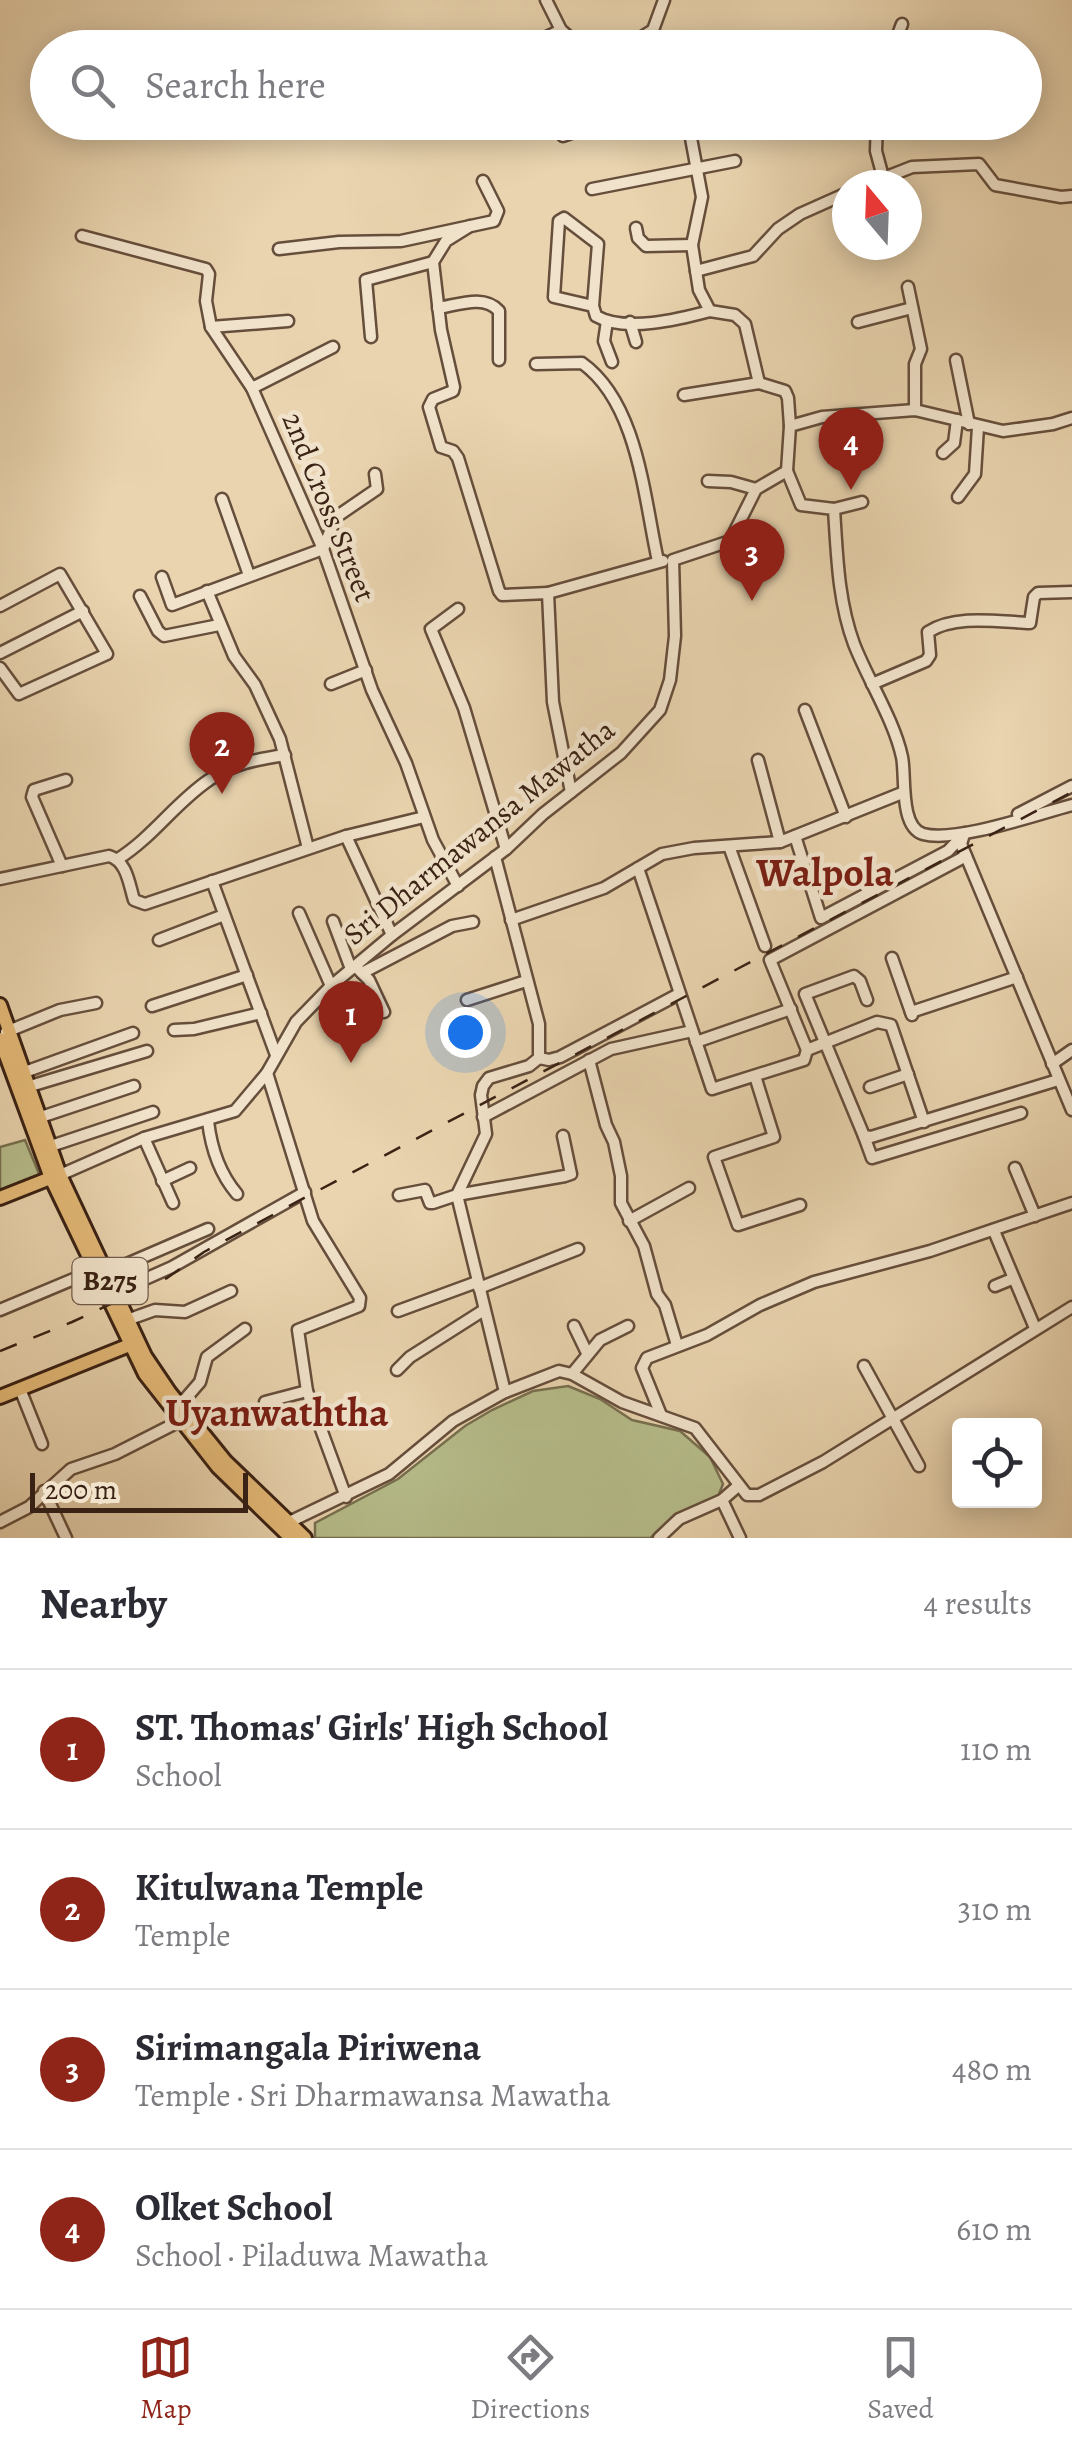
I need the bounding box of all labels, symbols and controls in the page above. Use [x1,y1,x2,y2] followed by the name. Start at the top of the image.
[30,30,1042,140] search box
[65,58,120,113] icon: search
[145,59,326,111] text: Search here
[832,170,922,260] north arrow
[273,406,385,608] street label: 2nd Cross Street
[818,408,884,490] pin: 4
[720,518,784,601] pin: 3
[335,710,623,954] street label: Sri Dharmawansa Mawatha
[190,712,254,794] pin: 2
[755,845,894,900] district label: Walpola
[318,980,384,1063] pin: 1
[440,1007,491,1058] your location
[72,1258,148,1304] road number: B275
[165,1385,389,1440] district label: Uyanwaththa
[952,1418,1042,1508] map controls
[952,1418,1042,1508] button: locate
[30,1468,248,1512] scale bar
[45,1471,117,1509] text: 200 m
[40,1575,167,1632] text: Nearby
[923,1581,1032,1625] text: 4 results
[135,1701,608,1753] text: ST. Thomas' Girls' High School
[67,1727,78,1771] text: 1
[960,1727,1032,1771] text: 110 m
[135,1753,222,1797] text: School
[135,1861,424,1913] text: Kitulwana Temple
[65,1887,80,1931] text: 2
[958,1887,1032,1931] text: 310 m
[135,1913,231,1957] text: Temple
[135,2021,481,2073] text: Sirimangala Piriwena
[66,2047,79,2091] text: 3
[952,2047,1032,2091] text: 480 m
[135,2073,611,2117] text: Temple · Sri Dharmawansa Mawatha
[135,2181,332,2233] text: Olket School
[65,2207,80,2251] text: 4
[956,2207,1032,2251] text: 610 m
[135,2233,488,2277] text: School · Piladuwa Mawatha
[138,2330,193,2428] tab: Map
[470,2330,590,2428] tab: Directions
[867,2330,934,2428] tab: Saved

